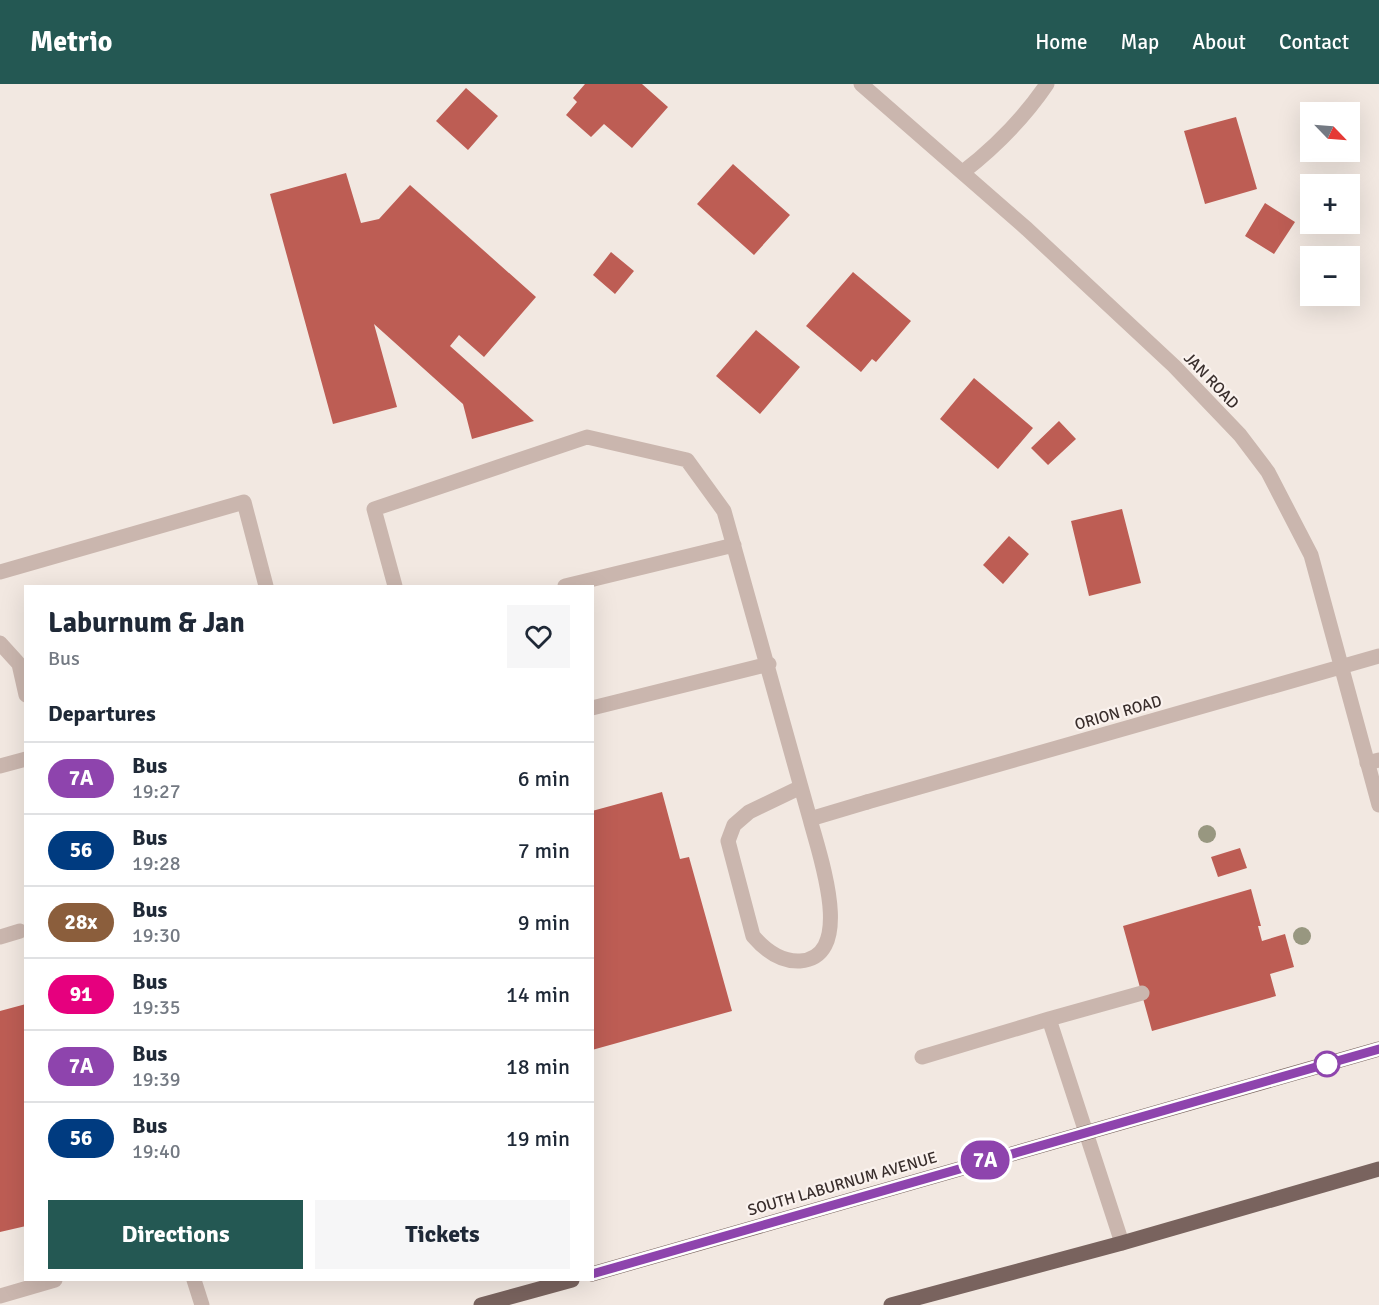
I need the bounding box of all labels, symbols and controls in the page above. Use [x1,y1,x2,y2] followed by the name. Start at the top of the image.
[30,25,112,59] text: Metrio
[1035,29,1088,55] text: Home
[1121,29,1159,55] text: Map
[1192,29,1246,55] text: About
[1279,29,1349,55] text: Contact
[1300,102,1360,162] north arrow
[1300,102,1360,306] map controls
[1300,174,1360,234] button: +
[1300,246,1360,306] button: −
[1179,348,1243,413] street label: JAN ROAD
[507,605,570,668] button: heart
[48,606,245,640] text: Laburnum & Jan
[48,646,80,671] text: Bus
[1072,691,1164,735] street label: ORION ROAD
[48,700,156,727] text: Departures
[132,752,167,779] text: Bus
[69,765,93,791] text: 7A
[518,765,570,792] text: 6 min
[132,779,181,804] text: 19:27
[132,824,167,851] text: Bus
[70,837,92,863] text: 56
[518,837,570,864] text: 7 min
[132,851,181,876] text: 19:28
[132,896,167,923] text: Bus
[65,909,97,935] text: 28x
[518,909,570,936] text: 9 min
[132,923,181,948] text: 19:30
[132,968,167,995] text: Bus
[70,981,92,1007] text: 91
[506,981,570,1008] text: 14 min
[132,995,181,1020] text: 19:35
[132,1040,167,1067] text: Bus
[1314,1051,1340,1077] unlabelled marker
[69,1053,93,1079] text: 7A
[506,1053,570,1080] text: 18 min
[132,1067,181,1092] text: 19:39
[132,1112,167,1139] text: Bus
[70,1125,92,1151] text: 56
[506,1125,570,1152] text: 19 min
[132,1139,181,1164] text: 19:40
[958,1140,1012,1180] line badge: 7A
[745,1147,939,1221] street label: SOUTH LABURNUM AVENUE
[973,1147,997,1173] text: 7A
[48,1200,303,1269] button: Directions
[315,1200,570,1269] button: Tickets

